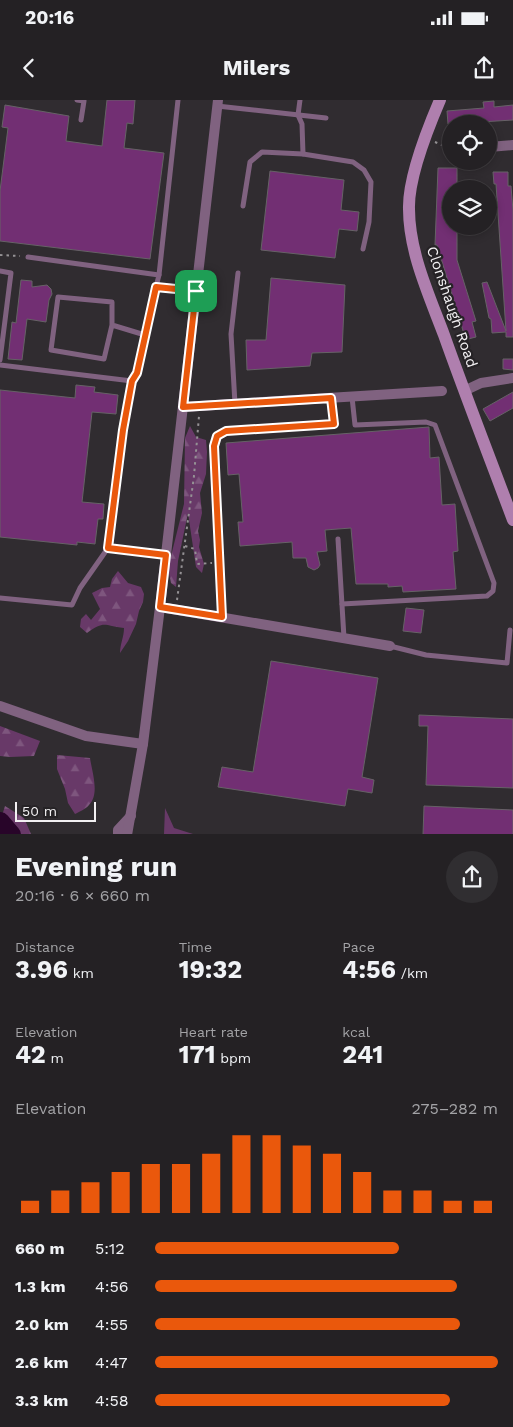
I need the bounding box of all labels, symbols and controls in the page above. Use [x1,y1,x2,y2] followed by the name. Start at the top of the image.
[25,6,74,29] text: 20:16
[15,54,43,82] icon: back
[470,54,498,82] icon: share
[223,55,290,80] text: Milers
[442,115,497,235] map controls
[442,115,497,170] button: locate
[442,180,497,235] button: layers
[423,244,481,370] street label: Clonshaugh Road
[175,270,217,312] pin
[182,277,210,305] icon: arrive
[15,799,96,823] scale bar
[22,803,57,819] text: 50 m
[15,850,177,883] text: Evening run
[446,851,498,903] button: share
[15,886,150,905] text: 20:16 · 6 × 660 m
[15,939,75,955] text: Distance
[179,939,212,955] text: Time
[342,939,375,955] text: Pace
[15,955,68,984] text: 3.96
[179,955,242,984] text: 19:32
[342,955,396,984] text: 4:56
[68,965,94,981] text: km
[396,965,428,981] text: /km
[15,1024,78,1040] text: Elevation
[179,1024,248,1040] text: Heart rate
[342,1024,370,1040] text: kcal
[15,1040,46,1069] text: 42
[179,1040,215,1069] text: 171
[342,1040,383,1069] text: 241
[46,1050,64,1066] text: m
[215,1050,251,1066] text: bpm
[15,1099,86,1118] text: Elevation
[412,1099,498,1118] text: 275–282 m
[15,1239,65,1258] text: 660 m
[95,1239,125,1258] text: 5:12
[15,1277,66,1296] text: 1.3 km
[95,1277,129,1296] text: 4:56
[15,1315,69,1334] text: 2.0 km
[95,1315,128,1334] text: 4:55
[15,1353,69,1372] text: 2.6 km
[95,1353,127,1372] text: 4:47
[15,1391,68,1410] text: 3.3 km
[95,1391,129,1410] text: 4:58

